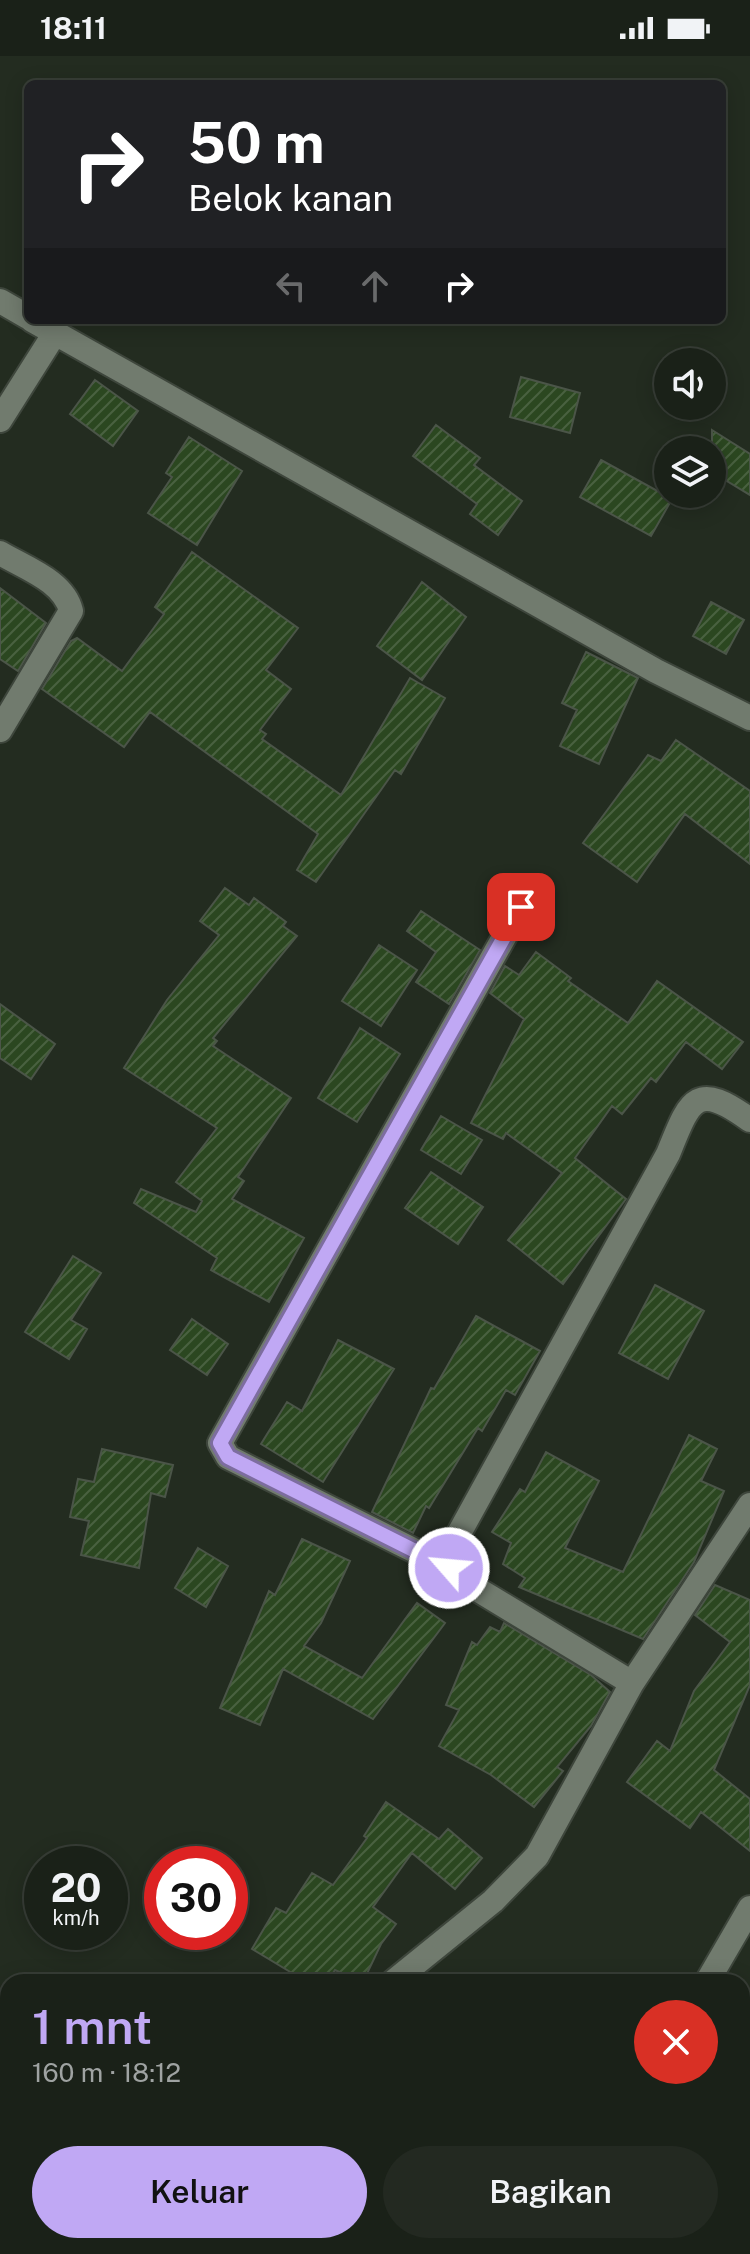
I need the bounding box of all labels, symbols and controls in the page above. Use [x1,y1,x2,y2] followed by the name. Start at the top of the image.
[40,10,107,46] text: 18:11
[188,110,325,176] text: 50 m
[56,112,160,216] icon: right
[188,177,393,219] text: Belok kanan
[269,264,313,308] icon: left
[353,264,397,308] icon: ahead
[437,264,481,308] icon: right
[654,348,726,508] map controls
[654,348,726,420] button: sound
[654,436,726,508] button: layers
[487,873,555,941] pin
[499,885,543,929] icon: arrive
[407,1526,491,1610] position arrow
[144,1846,248,1950] speed limit sign: 30
[50,1864,102,1911] text: 20
[52,1906,100,1930] text: km/h
[32,1998,152,2055] text: 1 mnt
[634,2000,718,2084] button: close
[32,2057,181,2088] text: 160 m · 18:12
[32,2146,367,2238] button: Keluar
[383,2146,718,2238] button: Bagikan

